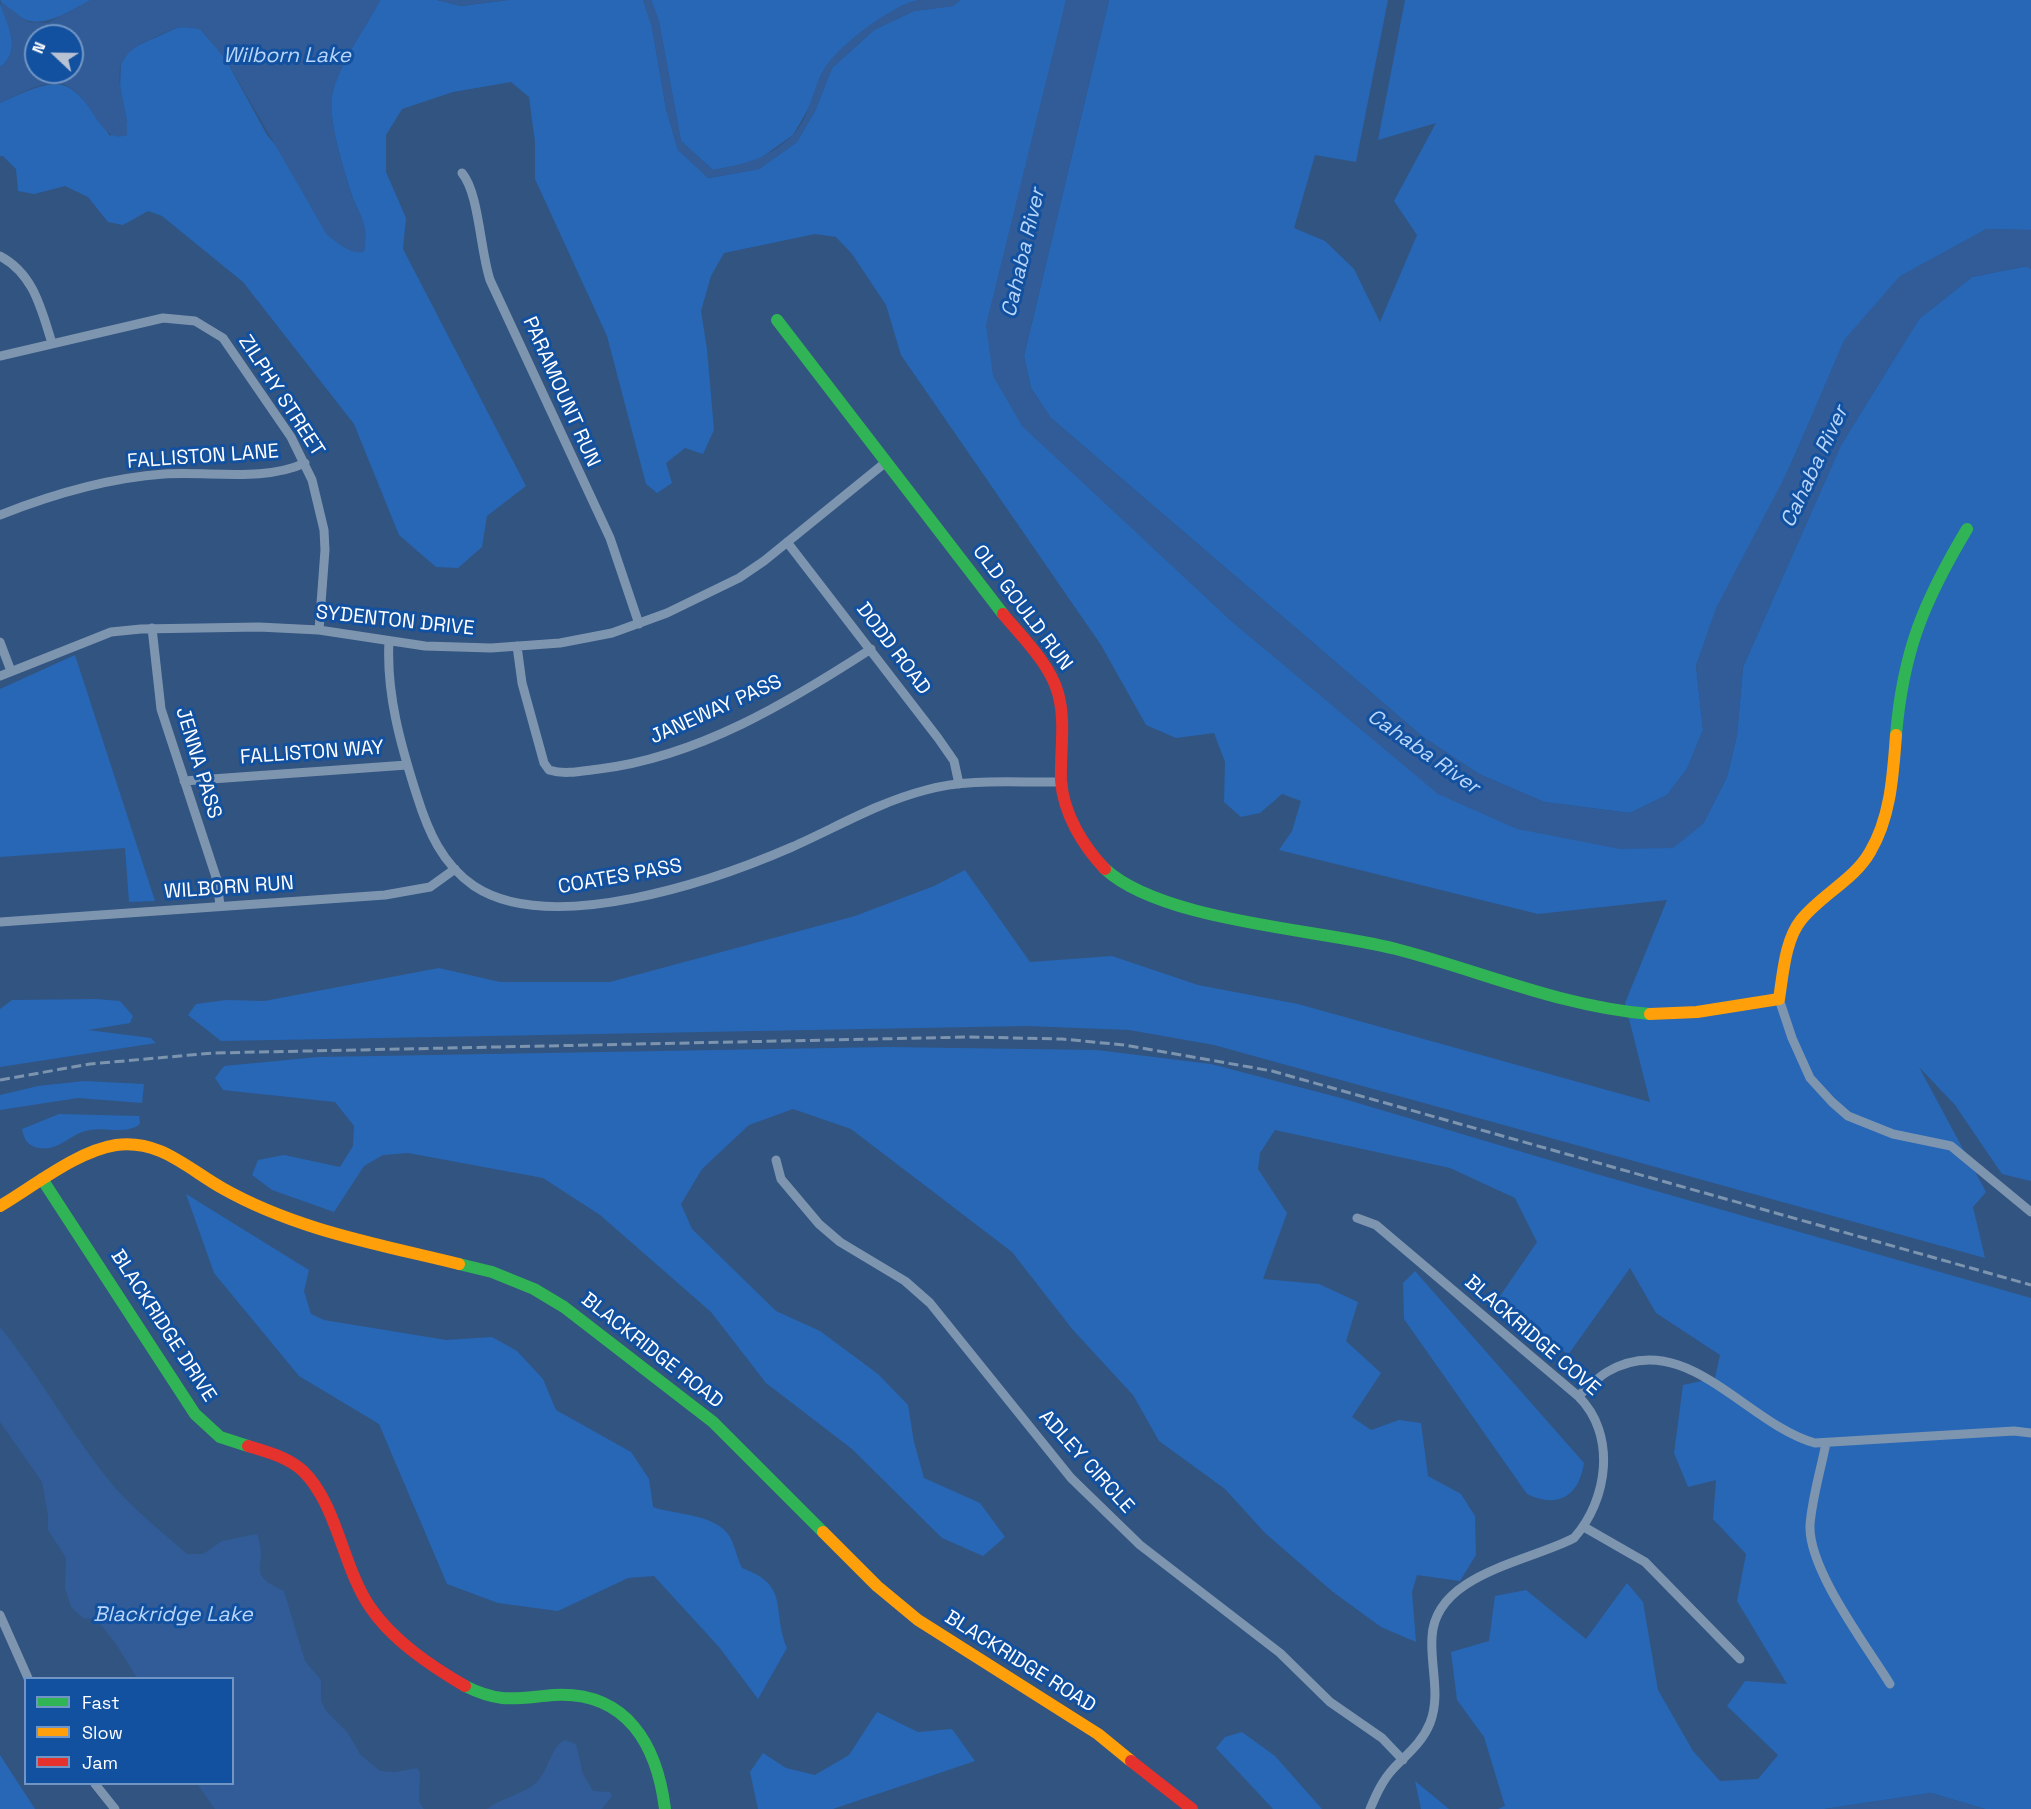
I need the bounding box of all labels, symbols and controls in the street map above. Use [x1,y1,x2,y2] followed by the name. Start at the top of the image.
[24,24,84,84] north arrow
[27,39,50,57] text: N
[223,43,351,69] water label: Wilborn Lake
[997,186,1051,320] water label: Cahaba River
[517,313,605,471] street label: PARAMOUNT RUN
[233,331,329,461] street label: ZILPHY STREET
[1776,402,1854,532] water label: Cahaba River
[126,440,280,474] street label: FALLISTON LANE
[967,540,1077,676] street label: OLD GOULD RUN
[851,598,935,700] street label: DODD ROAD
[315,601,475,641] street label: SYDENTON DRIVE
[646,670,786,750] street label: JANEWAY PASS
[170,704,226,822] street label: JENNA PASS
[1362,704,1484,800] water label: Cahaba River
[239,736,385,770] street label: FALLISTON WAY
[556,854,684,900] street label: COATES PASS
[163,871,295,905] street label: WILBORN RUN
[105,1246,221,1406] street label: BLACKRIDGE DRIVE
[1459,1271,1605,1401] street label: BLACKRIDGE COVE
[576,1288,728,1414] street label: BLACKRIDGE ROAD
[1033,1405,1139,1519] street label: ADLEY CIRCLE
[93,1602,253,1628] water label: Blackridge Lake
[940,1606,1100,1718] street label: BLACKRIDGE ROAD
[24,1677,234,1785] legend
[82,1691,119,1714] text: Fast
[82,1721,123,1744] text: Slow
[82,1751,118,1774] text: Jam

